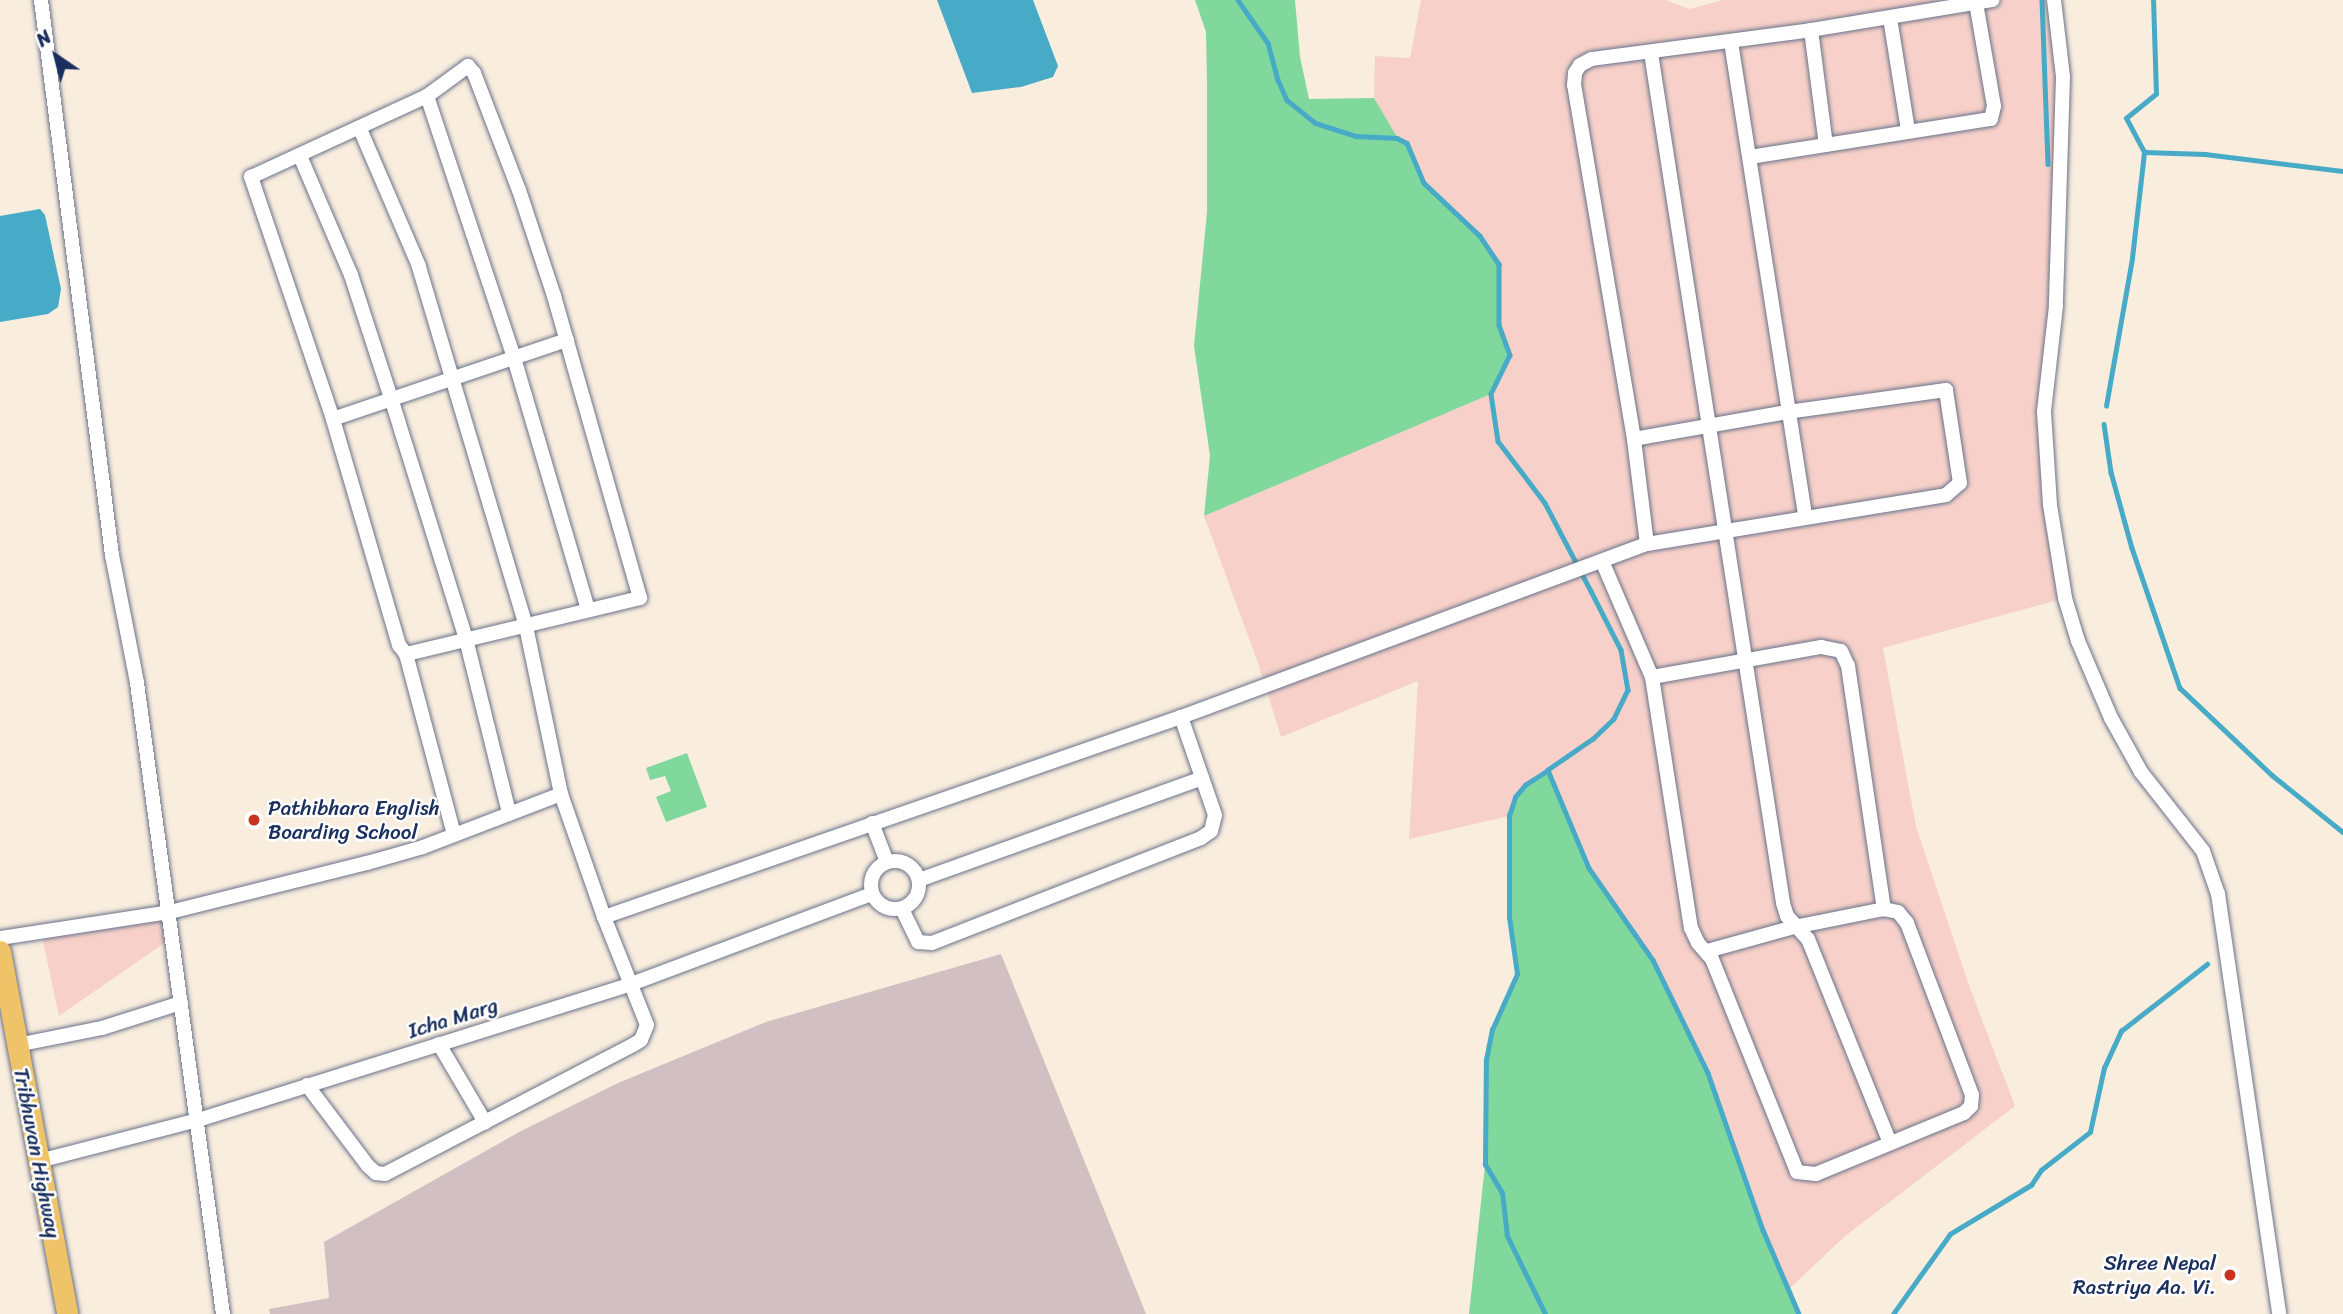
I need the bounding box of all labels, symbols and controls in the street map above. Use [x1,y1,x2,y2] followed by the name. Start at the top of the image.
[21,21,91,91] north arrow
[29,21,59,56] text: N
[268,795,441,845] place label: Pathibhara English Boarding School
[246,812,262,828] marker: Pathibhara English Boarding School
[405,992,501,1044] street label: Icha Marg
[8,1066,66,1240] street label: Tribhuvan Highway
[2072,1250,2216,1300] place label: Shree Nepal Rastriya Aa. Vi.
[2222,1267,2238,1283] marker: Shree Nepal Rastriya Aa. Vi.

